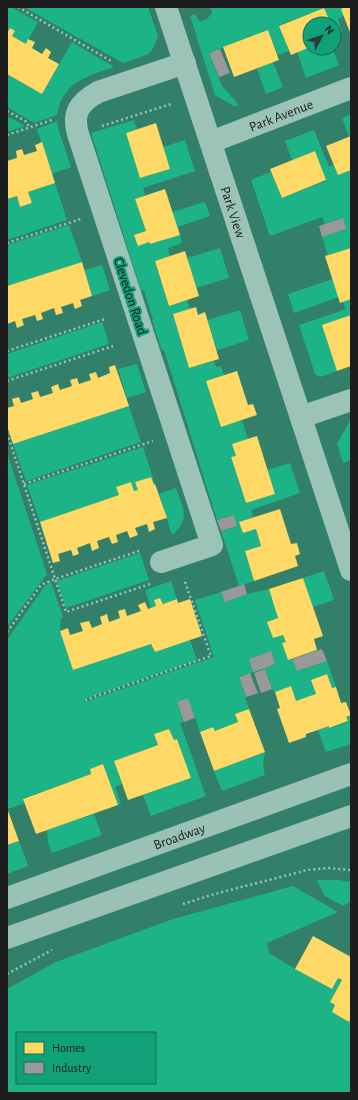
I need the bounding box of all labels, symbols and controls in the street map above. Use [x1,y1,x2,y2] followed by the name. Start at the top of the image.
[302,16,342,56] north arrow
[323,23,336,36] text: N
[247,97,315,135] street label: Park Avenue
[217,185,248,241] street label: Park View
[111,256,149,337] street label: Clevedon Road
[152,821,207,853] street label: Broadway
[16,1032,156,1084] legend
[52,1042,85,1054] text: Homes
[52,1062,91,1075] text: Industry

